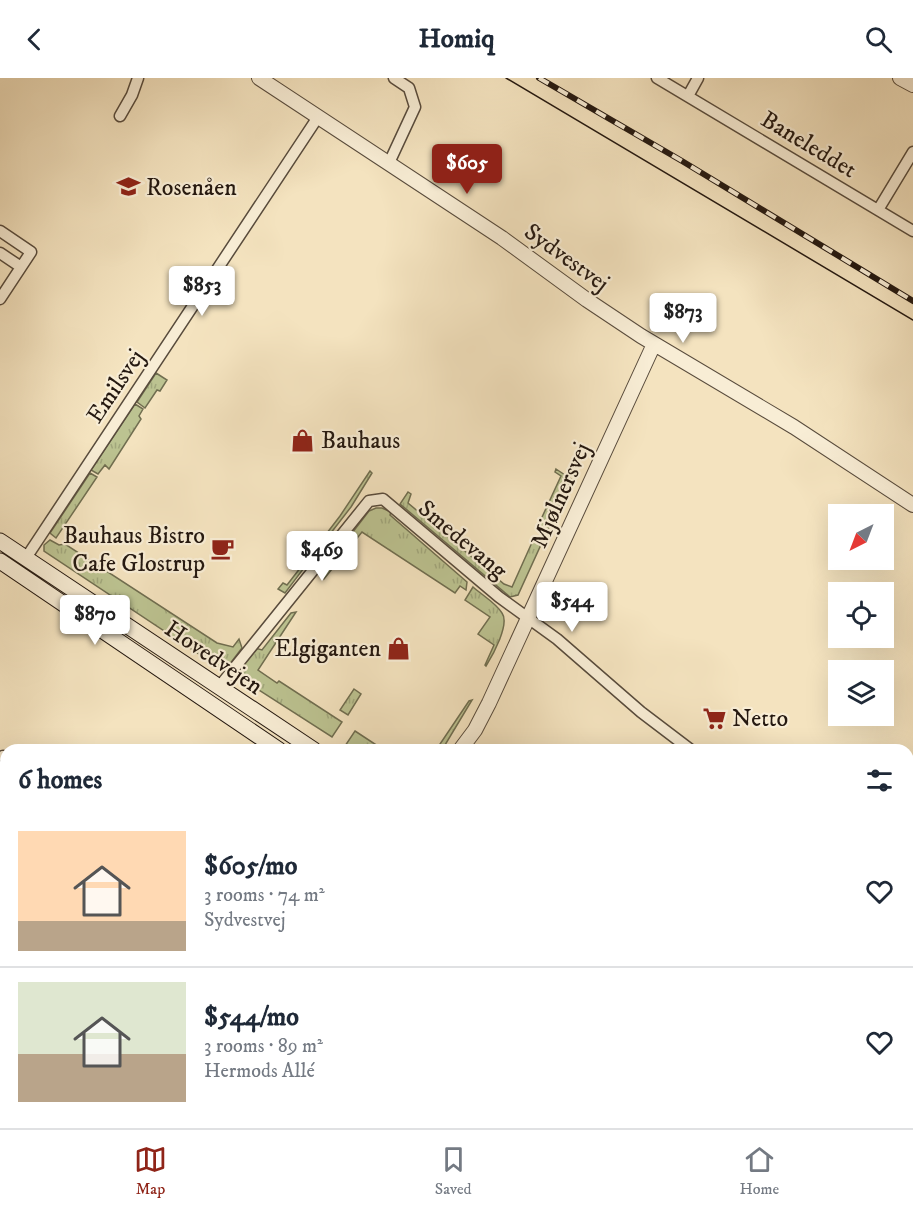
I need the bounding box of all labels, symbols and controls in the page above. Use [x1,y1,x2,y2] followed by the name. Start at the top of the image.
[419,22,495,56] text: Homiq
[18,23,51,56] icon: back
[862,23,895,56] icon: search
[755,105,862,185] street label: Baneleddet
[431,144,503,195] pin: $605
[446,151,488,176] text: $605
[146,173,237,203] place label: Rosenåen
[115,174,141,200] school or university icon: Rosenåen
[518,217,615,299] street label: Sydvestvej
[166,266,238,317] pin: $853
[183,273,221,298] text: $853
[647,293,719,344] pin: $873
[664,300,702,325] text: $873
[80,344,151,429] street label: Emilsvej
[321,426,400,456] place label: Bauhaus
[290,427,316,453] shop icon: Bauhaus
[524,438,597,553] street label: Mjølnersvej
[412,494,513,586] street label: Smedevang
[828,504,894,570] north arrow
[828,504,894,726] map controls
[63,521,205,579] place label: Bauhaus Bistro Cafe Glostrup
[286,531,358,582] pin: $469
[210,536,236,562] cafe icon: Bauhaus Bistro Cafe Glostrup
[301,538,343,563] text: $469
[536,582,608,633] pin: $544
[828,582,894,648] button: locate
[551,589,593,614] text: $544
[59,595,131,646] pin: $870
[74,602,116,627] text: $870
[158,614,269,702] street label: Hovedvejen
[274,634,381,664] place label: Elgiganten
[386,635,412,661] shop icon: Elgiganten
[828,660,894,726] button: layers
[732,704,788,734] place label: Netto
[701,705,727,731] supermarket icon: Netto
[18,764,102,797] text: 6 homes
[863,764,896,797] icon: filters
[204,850,297,883] text: $605/mo
[66,855,138,927] icon: home
[863,875,896,908] icon: heart
[204,883,325,908] text: 3 rooms · 74 m²
[204,908,286,933] text: Sydvestvej
[204,1001,299,1034] text: $544/mo
[66,1006,138,1078] icon: home
[863,1026,896,1059] icon: heart
[204,1034,323,1059] text: 3 rooms · 89 m²
[204,1059,315,1084] text: Hermods Allé
[134,1143,167,1199] tab: Map
[435,1143,472,1199] tab: Saved
[739,1143,779,1199] tab: Home

